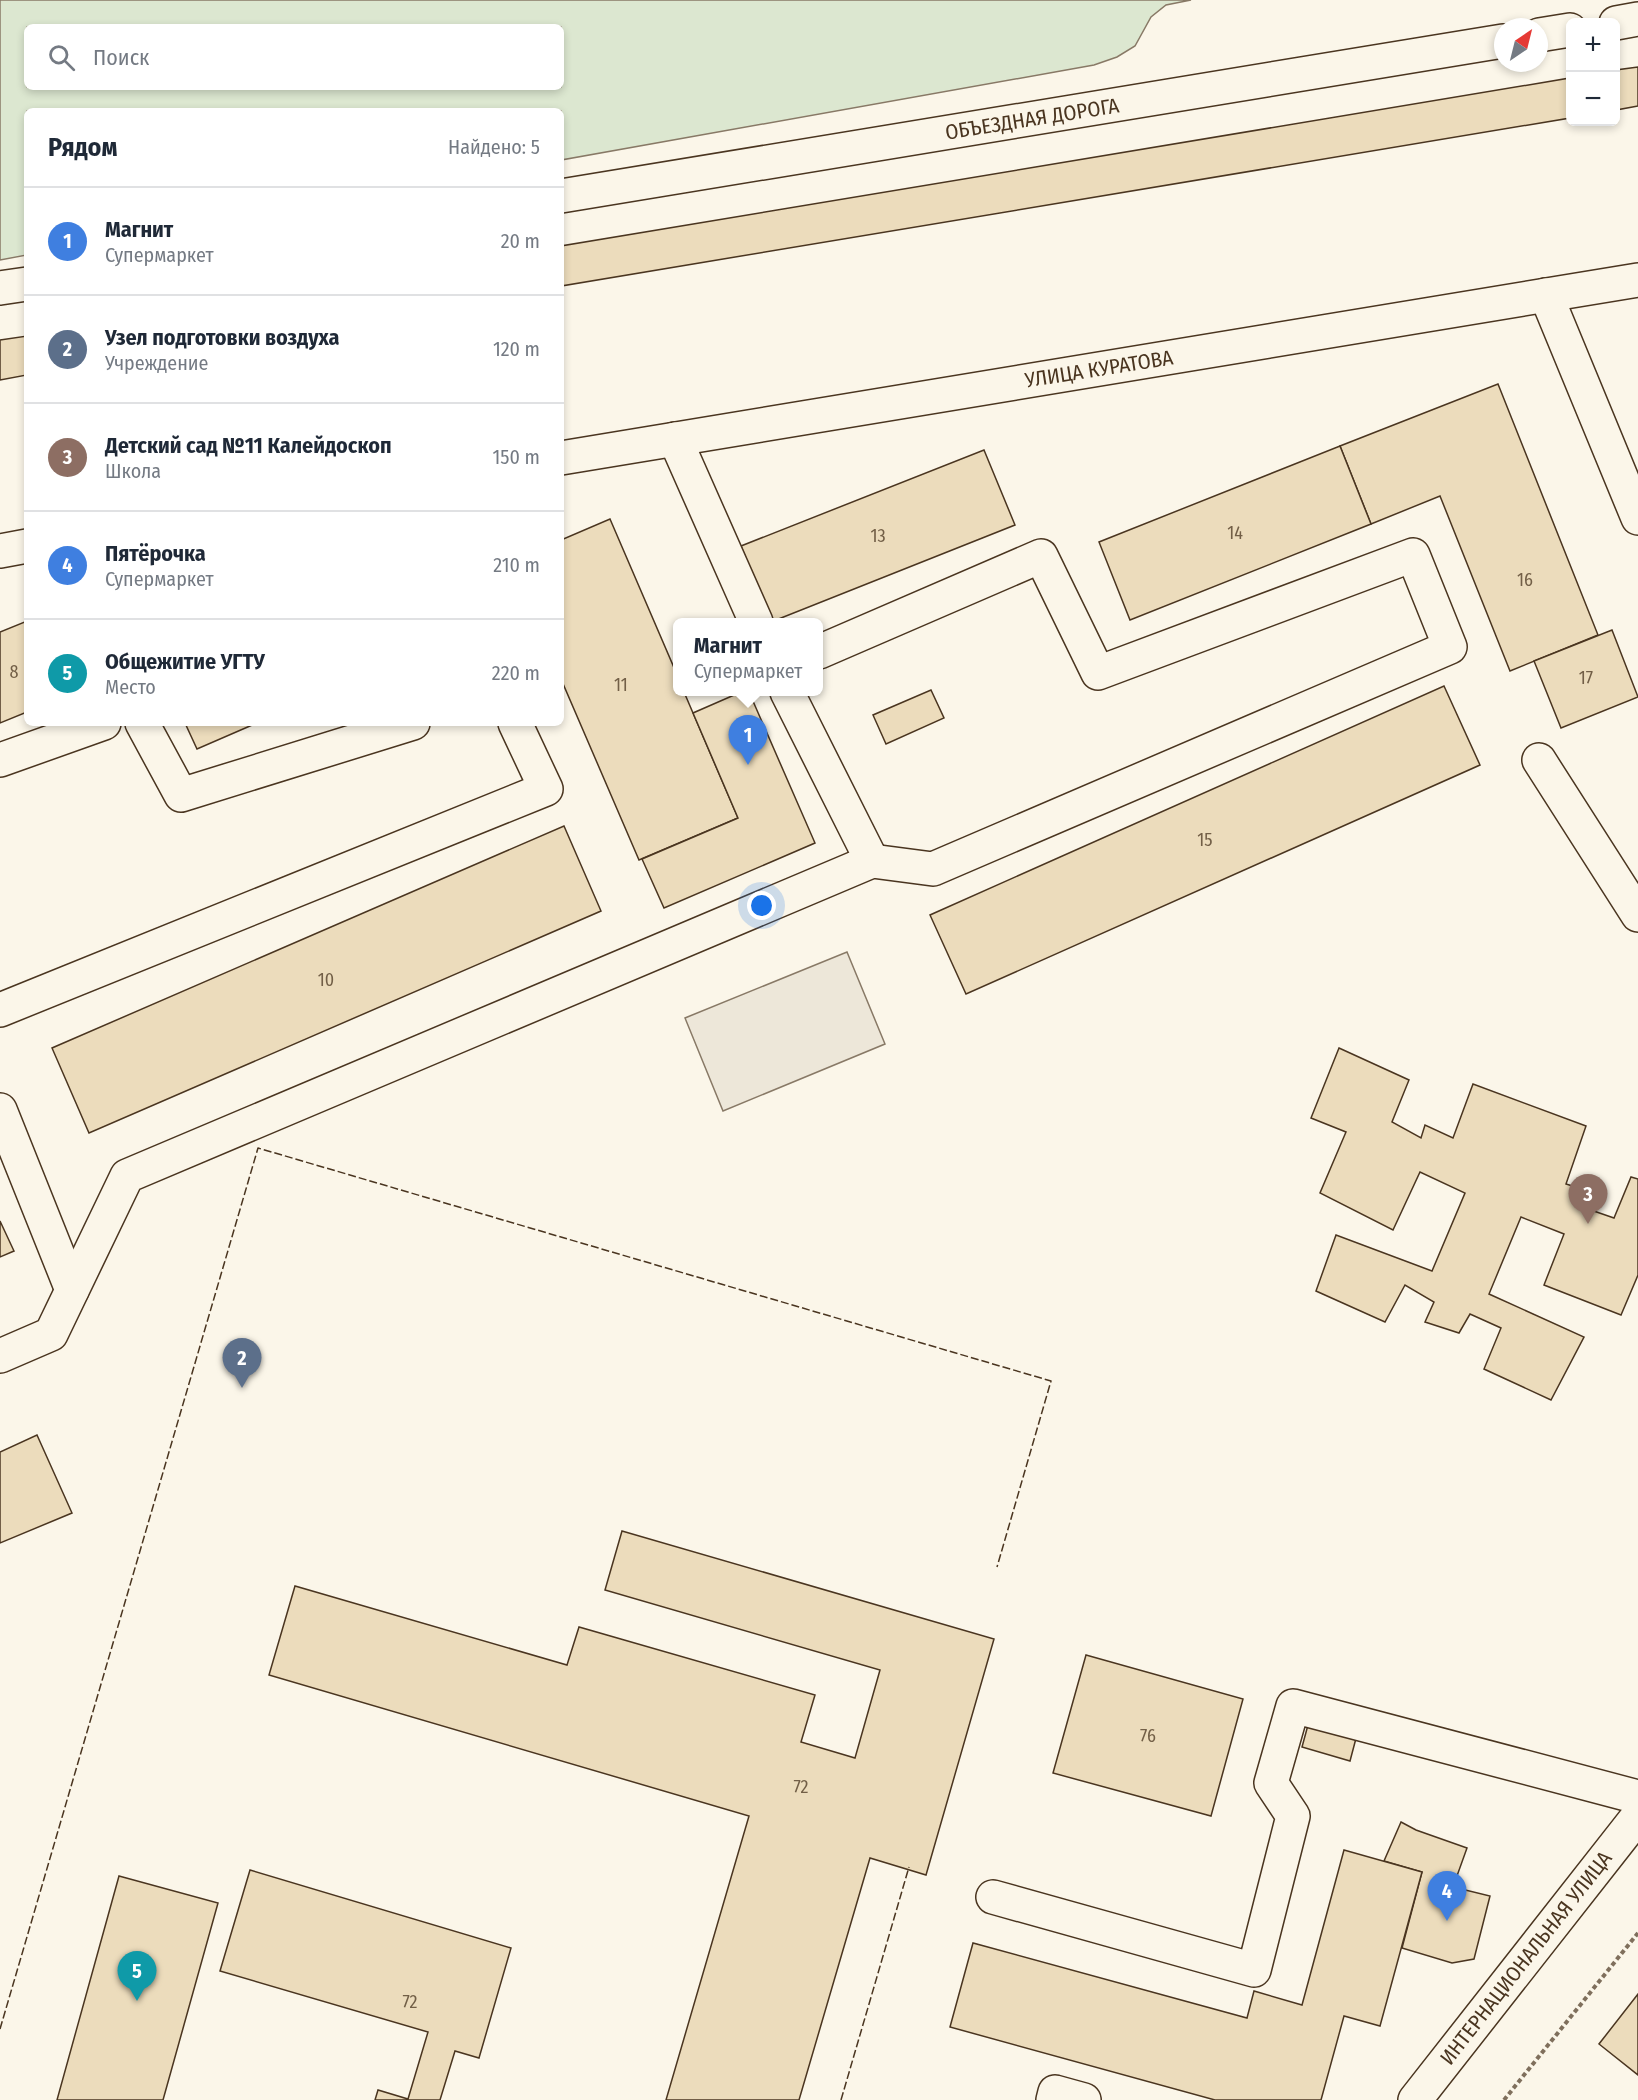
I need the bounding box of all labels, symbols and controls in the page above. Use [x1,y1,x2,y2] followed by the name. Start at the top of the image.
[1494,18,1548,72] north arrow
[1566,18,1620,126] map controls
[1566,18,1620,72] button: +
[24,24,564,90] search box
[45,41,78,74] icon: search
[93,44,149,71] text: Поиск
[1566,72,1620,126] button: −
[943,92,1121,146] street label: ОБЪЕЗДНАЯ ДОРОГА
[48,132,117,163] text: Рядом
[448,135,540,159] text: Найдено: 5
[105,216,173,243] text: Магнит
[63,229,72,253] text: 1
[501,229,540,253] text: 20 m
[105,243,214,267] text: Супермаркет
[105,324,340,351] text: Узел подготовки воздуха
[63,337,72,361] text: 2
[493,337,540,361] text: 120 m
[1022,344,1175,394] street label: УЛИЦА КУРАТОВА
[105,351,208,375] text: Учреждение
[105,432,392,459] text: Детский сад №11 Калейдоскоп
[63,445,72,469] text: 3
[493,445,540,469] text: 150 m
[105,459,161,483] text: Школа
[1227,522,1243,544] house number: 14
[870,525,886,547] house number: 13
[105,540,206,567] text: Пятёрочка
[62,553,73,577] text: 4
[493,553,540,577] text: 210 m
[105,567,214,591] text: Супермаркет
[1517,569,1533,591] house number: 16
[673,618,823,696] popup
[694,632,762,659] text: Магнит
[105,648,265,675] text: Общежитие УГТУ
[694,659,802,683] text: Супермаркет
[10,661,19,683] house number: 8
[63,661,72,685] text: 5
[492,661,540,685] text: 220 m
[1579,667,1593,689] house number: 17
[614,674,628,696] house number: 11
[105,675,156,699] text: Место
[728,716,768,765] pin: 1
[1197,829,1213,851] house number: 15
[747,891,776,920] your location
[318,969,334,991] house number: 10
[1568,1174,1608,1224] pin: 3
[222,1338,262,1388] pin: 2
[1140,1725,1156,1747] house number: 76
[793,1776,809,1798] house number: 72
[1434,1846,1618,2070] street label: ИНТЕРНАЦИОНАЛЬНАЯ УЛИЦА
[1428,1872,1466,1921] pin: 4
[118,1952,156,2001] pin: 5
[402,1991,418,2013] house number: 72

